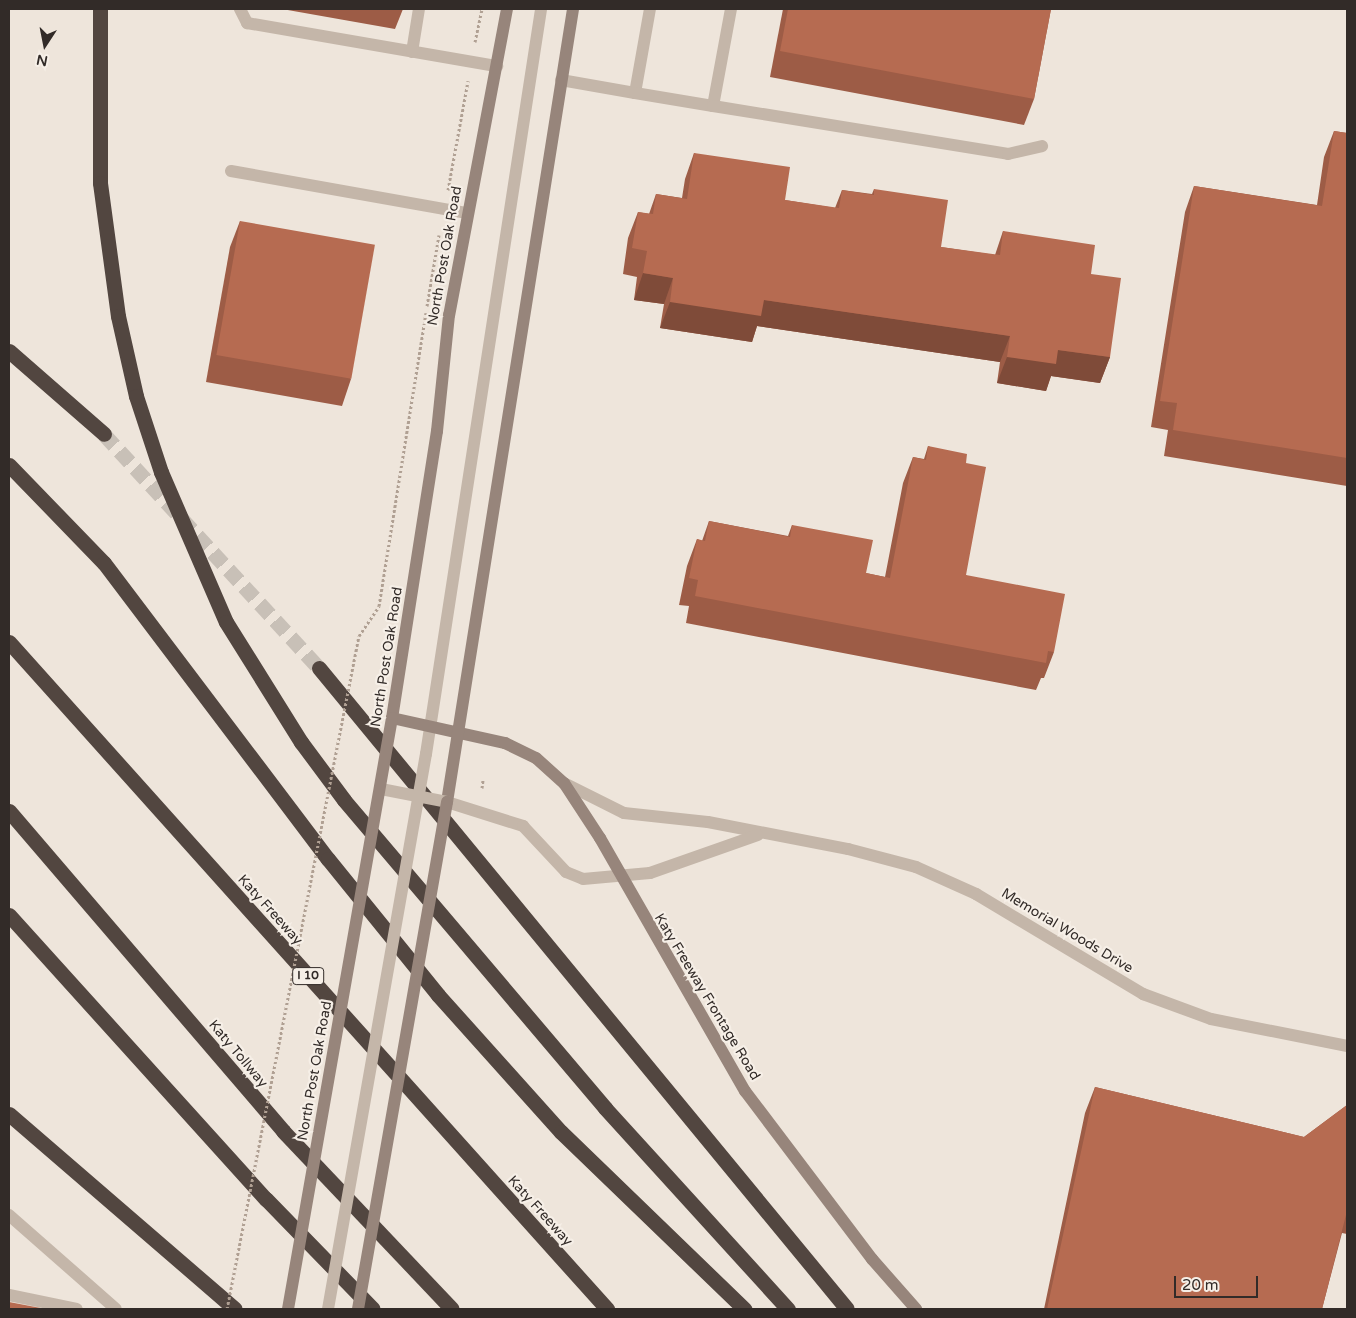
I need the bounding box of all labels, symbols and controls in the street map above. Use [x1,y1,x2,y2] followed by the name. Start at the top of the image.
[20,20,70,70] north arrow
[35,51,49,70] text: N
[424,185,466,327] street label: North Post Oak Road
[368,586,406,728] street label: North Post Oak Road
[234,871,306,949] street label: Katy Freeway
[998,885,1136,977] street label: Memorial Woods Drive
[651,911,763,1083] street label: Katy Freeway Frontage Road
[292,966,324,986] road number: I 10
[294,1000,336,1142] street label: North Post Oak Road
[205,1017,271,1091] street label: Katy Tollway
[504,1172,576,1250] street label: Katy Freeway
[1176,1266,1260,1298] scale bar
[1182,1276,1219,1294] text: 20 m

